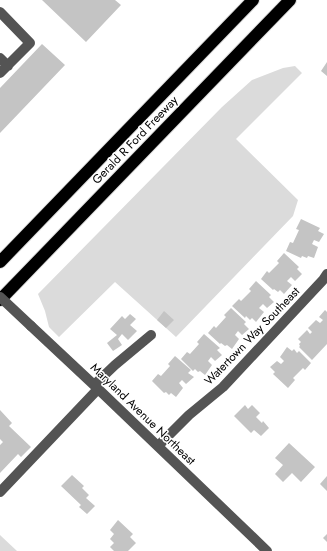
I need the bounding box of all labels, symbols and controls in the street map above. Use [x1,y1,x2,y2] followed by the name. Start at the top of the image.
[88,91,182,188] street label: Gerald R Ford Freeway
[200,283,304,389] street label: Watertown Way Southeast
[86,359,200,469] street label: Maryland Avenue Northeast

